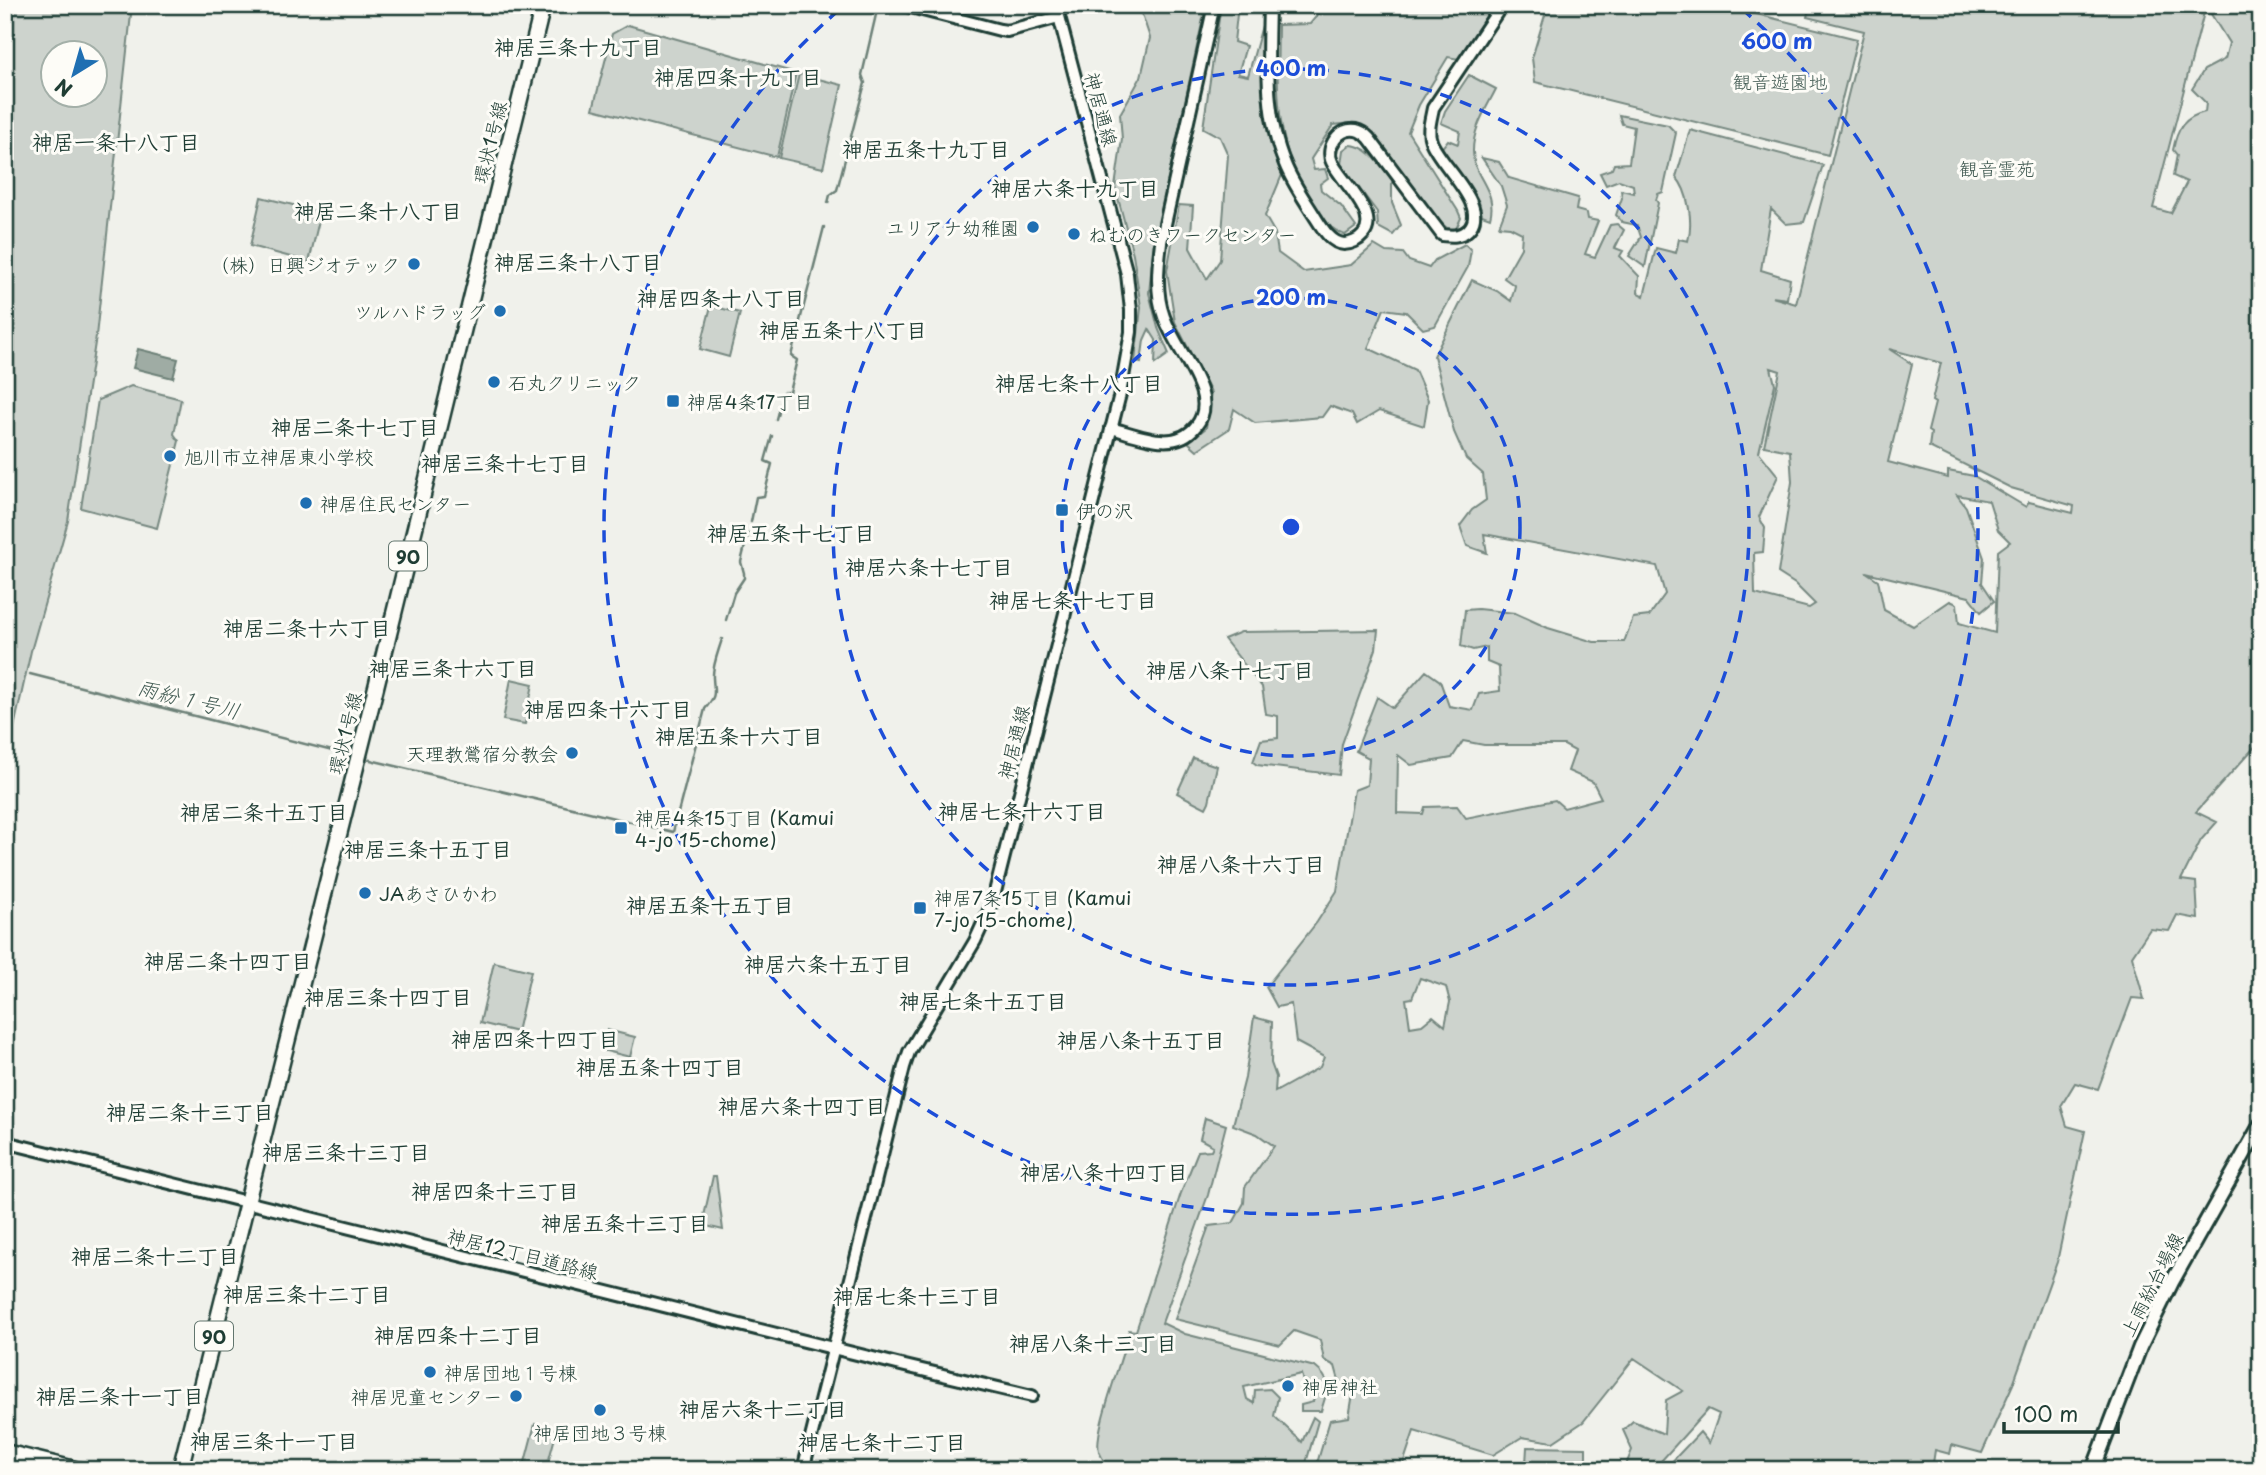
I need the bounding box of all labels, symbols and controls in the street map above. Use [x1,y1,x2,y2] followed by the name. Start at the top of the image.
[1741,24,1813,56] text: 600 m
[494,30,662,62] district label: 神居三条十九丁目
[38,38,108,108] north arrow
[1256,51,1326,83] text: 400 m
[654,60,822,92] district label: 神居四条十九丁目
[1732,67,1828,95] park label: 観音遊園地
[1079,69,1125,149] street label: 神居通線
[49,73,78,104] text: N
[465,98,513,186] street label: 環状1号線
[32,125,200,157] district label: 神居一条十八丁目
[842,132,1010,164] district label: 神居五条十九丁目
[1959,154,2035,182] park label: 観音霊苑
[991,171,1159,203] district label: 神居六条十九丁目
[294,194,462,226] district label: 神居二条十八丁目
[886,213,1019,241] place label: ユリアナ幼稚園
[1025,219,1041,235] marker: ユリアナ幼稚園
[1088,220,1296,248] place label: ねむのきワークセンター
[1066,226,1082,242] marker: ねむのきワークセンター
[494,245,662,277] district label: 神居三条十八丁目
[210,250,400,278] place label: （株）日興ジオテック
[406,256,422,272] marker: （株）日興ジオテック
[1256,280,1326,312] text: 200 m
[637,281,805,313] district label: 神居四条十八丁目
[354,297,486,325] place label: ツルハドラッグ
[492,303,508,319] marker: ツルハドラッグ
[759,313,927,345] district label: 神居五条十八丁目
[995,366,1163,398] district label: 神居七条十八丁目
[508,368,641,396] place label: 石丸クリニック
[486,374,502,390] marker: 石丸クリニック
[687,387,813,415] place label: 神居4条17丁目
[665,393,681,409] marker: 神居4条17丁目
[271,410,439,442] district label: 神居二条十七丁目
[184,442,374,470] place label: 旭川市立神居東小学校
[421,446,589,478] district label: 神居三条十七丁目
[162,448,178,464] marker: 旭川市立神居東小学校
[320,489,471,517] place label: 神居住民センター
[298,495,314,511] marker: 神居住民センター
[1076,496,1133,524] place label: 伊の沢
[1054,502,1070,518] marker: 伊の沢
[1279,515,1303,539] centre of rings
[707,516,875,548] district label: 神居五条十七丁目
[389,542,427,570] road number: 90
[845,550,1013,582] district label: 神居六条十七丁目
[989,583,1157,615] district label: 神居七条十七丁目
[223,611,391,643] district label: 神居二条十六丁目
[369,651,537,683] district label: 神居三条十六丁目
[1146,653,1314,685] district label: 神居八条十七丁目
[134,670,244,726] water label: 雨紛１号川
[320,689,368,777] street label: 環状1号線
[524,692,692,724] district label: 神居四条十六丁目
[990,702,1036,782] street label: 神居通線
[655,719,823,751] district label: 神居五条十六丁目
[406,739,558,767] place label: 天理教鶯宿分教会
[564,745,580,761] marker: 天理教鶯宿分教会
[938,794,1106,826] district label: 神居七条十六丁目
[180,795,348,827] district label: 神居二条十五丁目
[635,803,834,853] place label: 神居4条15丁目 (Kamui 4-jo 15-chome)
[613,820,629,836] marker: 神居4条15丁目 (Kamui 4-jo 15-chome)
[344,832,512,864] district label: 神居三条十五丁目
[1157,847,1325,879] district label: 神居八条十六丁目
[379,879,498,907] place label: JAあさひかわ
[934,883,1131,933] place label: 神居7条15丁目 (Kamui 7-jo 15-chome)
[357,885,373,901] marker: JAあさひかわ
[626,888,794,920] district label: 神居五条十五丁目
[912,900,928,916] marker: 神居7条15丁目 (Kamui 7-jo 15-chome)
[144,944,312,976] district label: 神居二条十四丁目
[744,947,912,979] district label: 神居六条十五丁目
[304,980,472,1012] district label: 神居三条十四丁目
[899,984,1067,1016] district label: 神居七条十五丁目
[451,1022,619,1054] district label: 神居四条十四丁目
[1057,1023,1225,1055] district label: 神居八条十五丁目
[576,1050,744,1082] district label: 神居五条十四丁目
[718,1089,886,1121] district label: 神居六条十四丁目
[106,1095,274,1127] district label: 神居二条十三丁目
[262,1135,430,1167] district label: 神居三条十三丁目
[1020,1155,1188,1187] district label: 神居八条十四丁目
[411,1174,579,1206] district label: 神居四条十三丁目
[541,1206,709,1238] district label: 神居五条十三丁目
[444,1221,602,1285] street label: 神居12丁目道路線
[2113,1227,2189,1341] street label: 上雨紛台場線
[71,1239,239,1271] district label: 神居二条十二丁目
[223,1277,391,1309] district label: 神居三条十二丁目
[833,1279,1001,1311] district label: 神居七条十三丁目
[374,1318,542,1350] district label: 神居四条十二丁目
[195,1322,233,1350] road number: 90
[1009,1326,1177,1358] district label: 神居八条十三丁目
[444,1358,577,1386] place label: 神居団地１号棟
[422,1364,438,1380] marker: 神居団地１号棟
[1302,1372,1378,1400] place label: 神居神社
[1280,1378,1296,1394] marker: 神居神社
[36,1379,204,1411] district label: 神居二条十一丁目
[351,1382,502,1410] place label: 神居児童センター
[508,1388,524,1404] marker: 神居児童センター
[2004,1391,2117,1435] scale bar
[679,1392,847,1424] district label: 神居六条十二丁目
[2014,1397,2078,1429] text: 100 m
[592,1402,608,1418] marker: 神居団地３号棟
[533,1418,667,1446] place label: 神居団地３号棟
[190,1424,358,1456] district label: 神居三条十一丁目
[798,1425,966,1457] district label: 神居七条十二丁目

